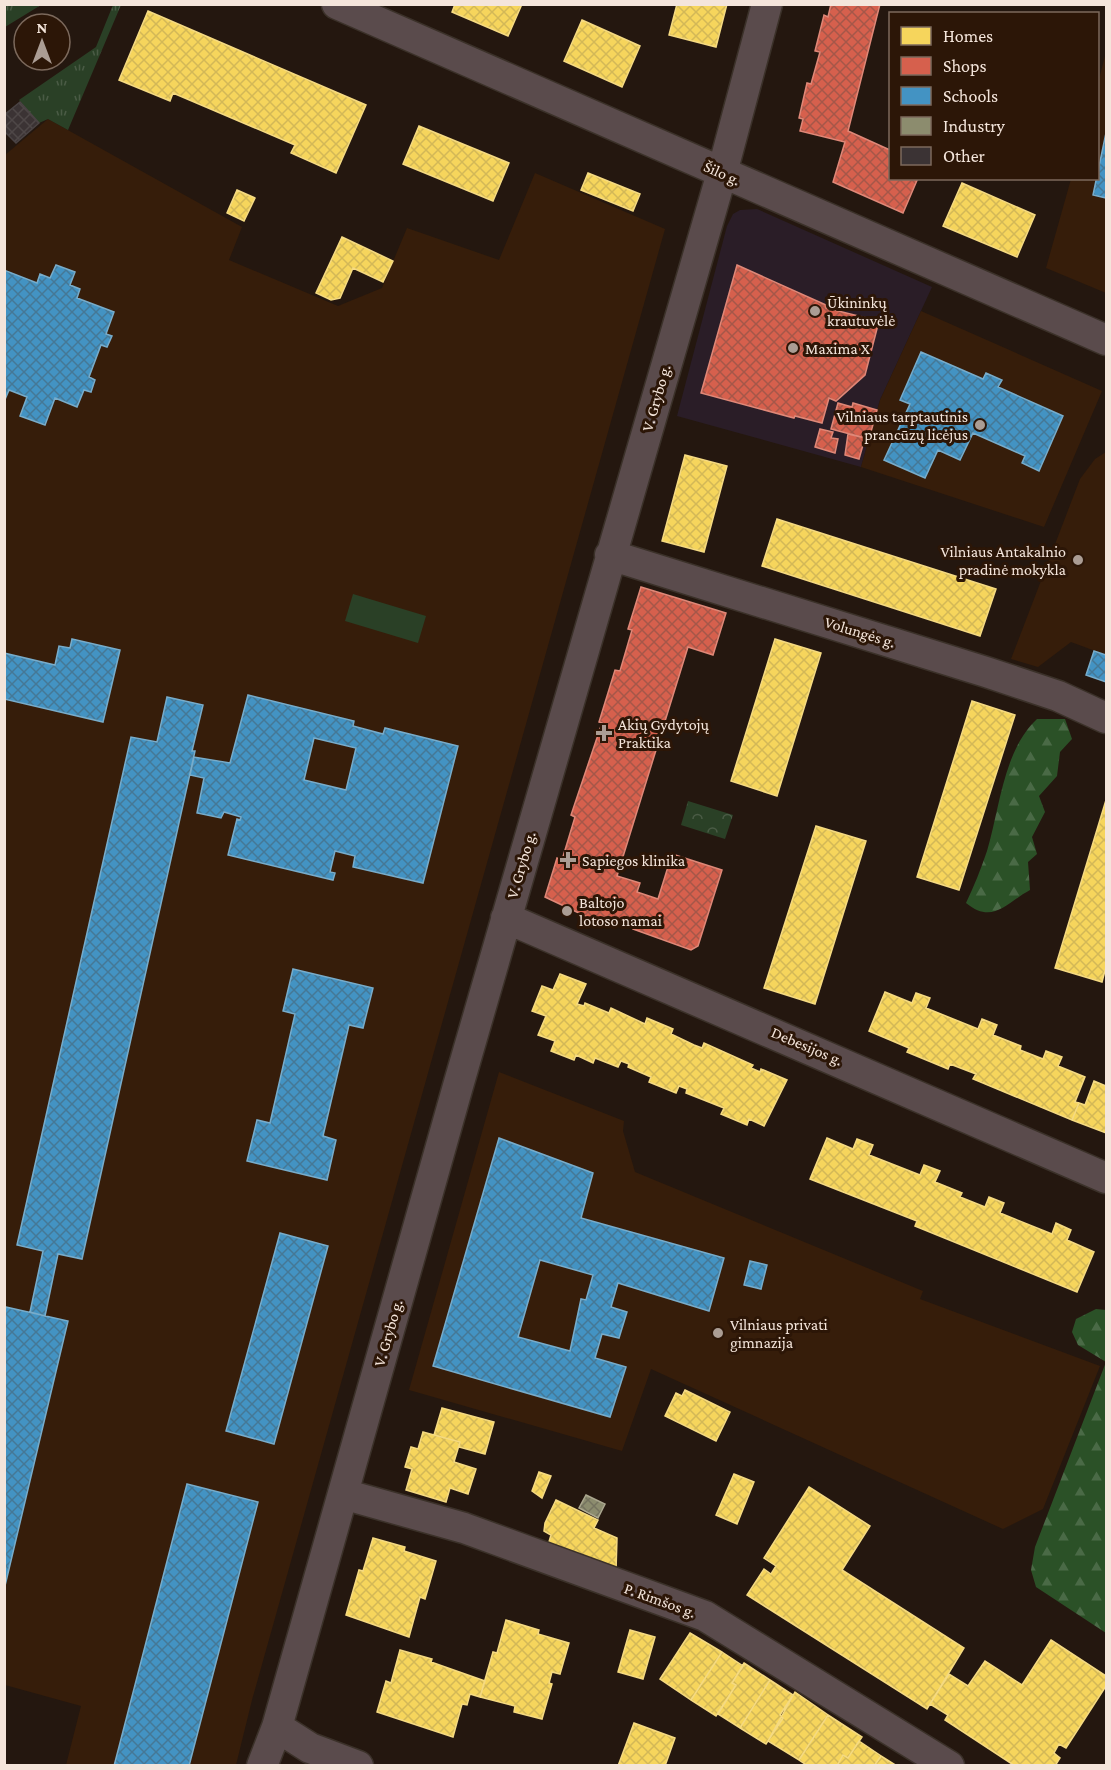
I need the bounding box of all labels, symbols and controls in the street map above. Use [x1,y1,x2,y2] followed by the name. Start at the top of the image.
[12,12,72,72] north arrow
[889,12,1099,180] legend
[37,19,48,36] text: N
[943,26,993,46] text: Homes
[943,56,987,76] text: Shops
[943,86,998,106] text: Schools
[943,116,1006,136] text: Industry
[943,146,986,166] text: Other
[701,158,743,189] street label: Šilo g.
[827,294,895,329] place label: Ūkininkų krautuvėlė
[808,304,822,318] marker: Ūkininkų krautuvėlė
[805,340,871,357] place label: Maxima X
[786,341,800,355] marker: Maxima X
[638,363,675,434] street label: V. Grybo g.
[836,408,968,444] place label: Vilniaus tarptautinis prancūzų licėjus
[973,418,987,432] marker: Vilniaus tarptautinis prancūzų licėjus
[941,543,1067,579] place label: Vilniaus Antakalnio pradinė mokykla
[1071,553,1085,567] marker: Vilniaus Antakalnio pradinė mokykla
[822,613,897,652] street label: Volungės g.
[618,716,710,751] place label: Akių Gydytojų Praktika
[595,724,613,742] marker: Akių Gydytojų Praktika
[503,830,540,901] street label: V. Grybo g.
[559,851,577,869] marker: Sapiegos klinika
[582,852,686,870] place label: Sapiegos klinika
[579,894,662,929] place label: Baltojo lotoso namai
[560,904,574,918] marker: Baltojo lotoso namai
[768,1023,845,1070] street label: Debesijos g.
[370,1298,407,1369] street label: V. Grybo g.
[730,1316,828,1352] place label: Vilniaus privati gimnazija
[711,1326,725,1340] marker: Vilniaus privati gimnazija
[622,1579,698,1622] street label: P. Rimšos g.

